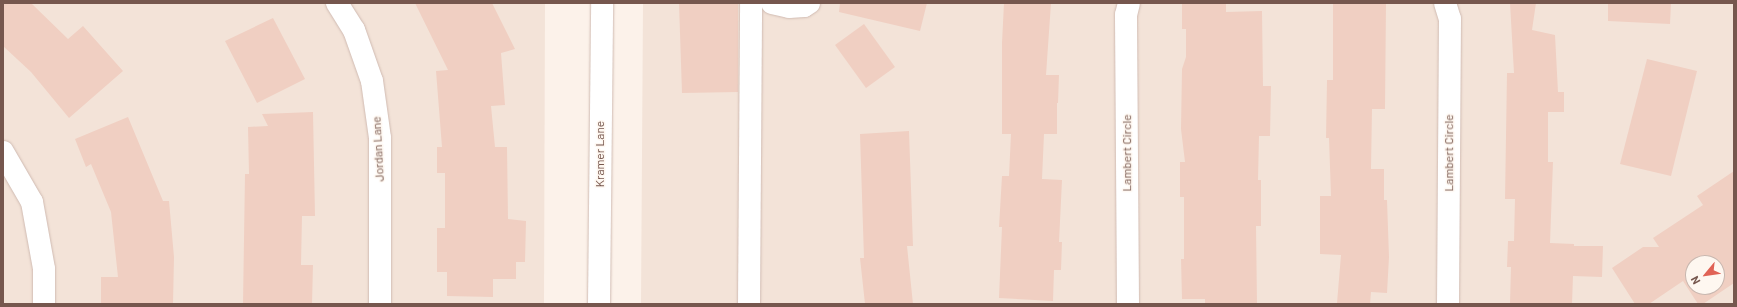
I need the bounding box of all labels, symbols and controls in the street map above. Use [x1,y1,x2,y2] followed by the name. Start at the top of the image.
[1120,114,1134,192] street label: Lambert Circle
[1442,114,1456,192] street label: Lambert Circle
[369,116,387,182] street label: Jordan Lane
[593,121,607,187] street label: Kramer Lane
[1685,255,1725,295] north arrow
[1687,274,1702,287] text: N

